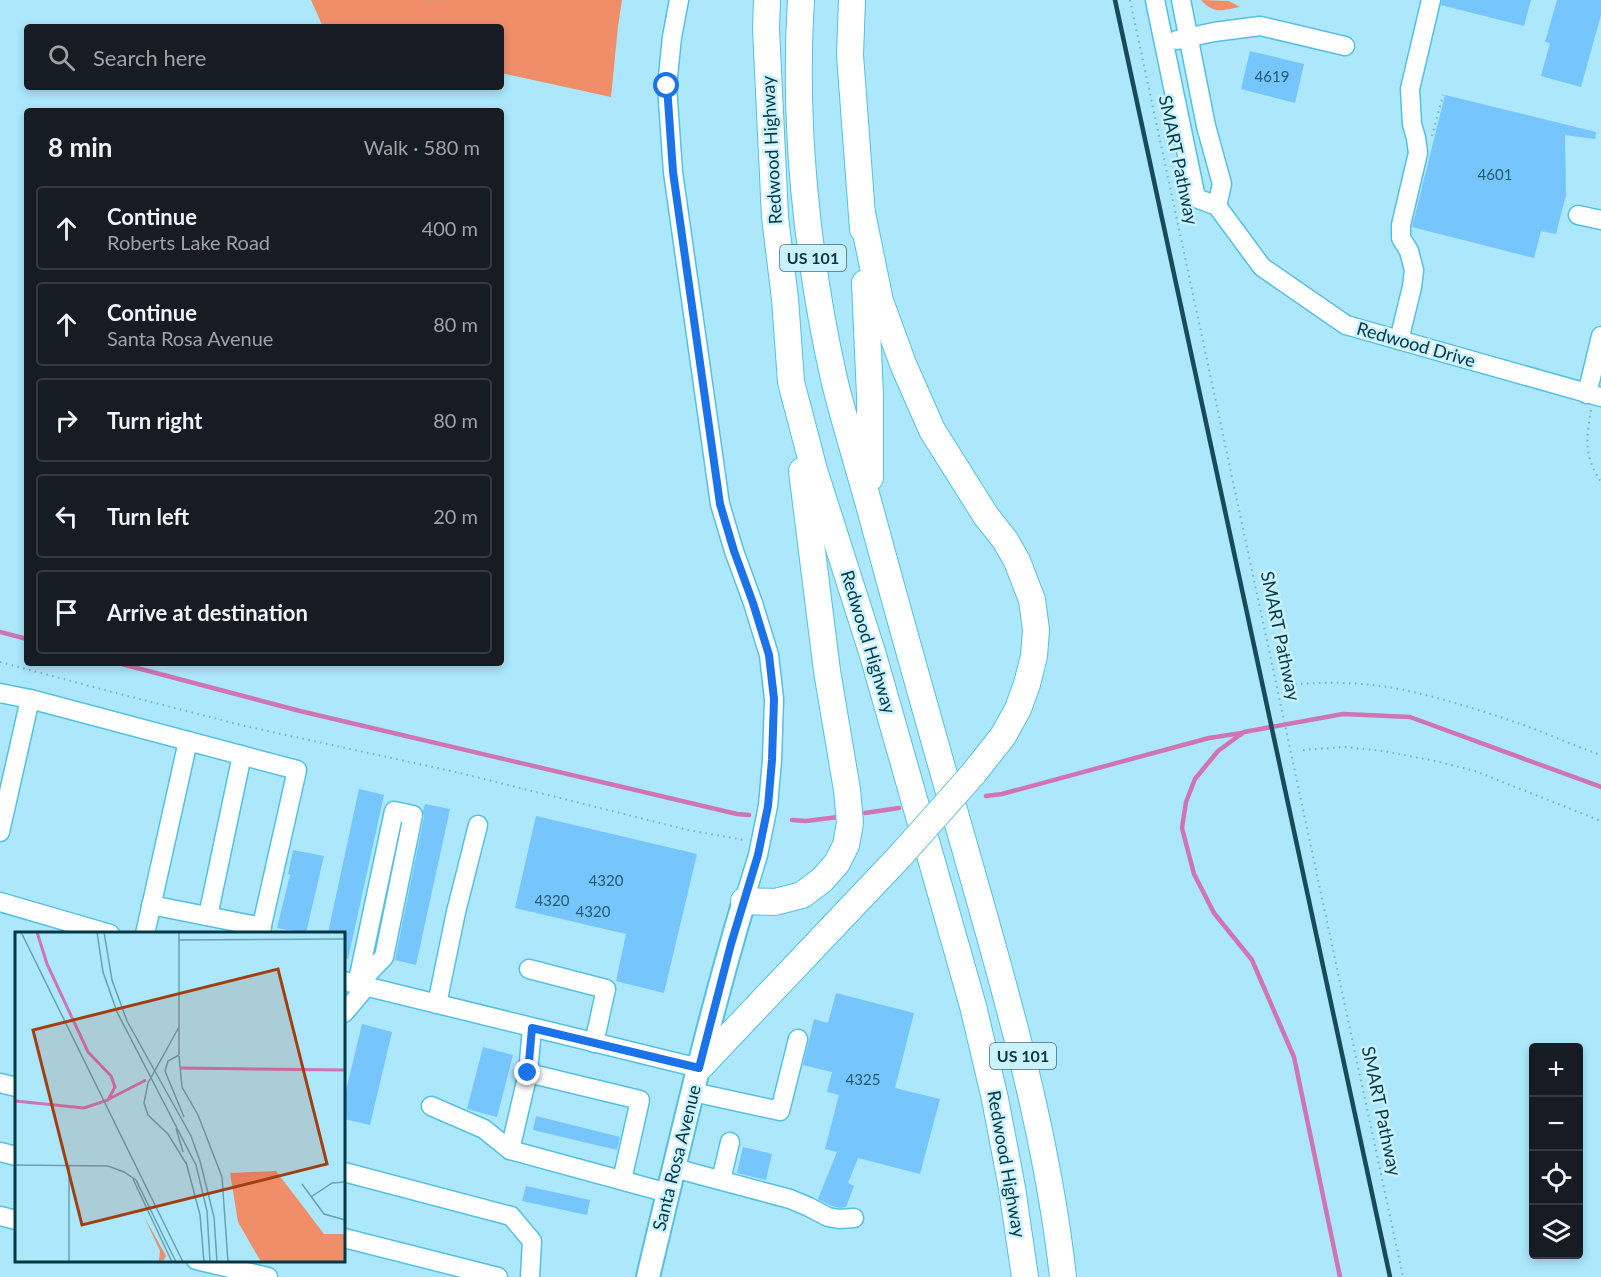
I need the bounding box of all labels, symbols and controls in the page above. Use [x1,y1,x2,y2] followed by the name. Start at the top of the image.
[24,24,504,90] search box
[45,41,78,74] icon: search
[93,44,206,71] text: Search here
[1255,67,1289,85] house number: 4619
[653,72,679,98] route start
[756,75,786,225] street label: Redwood Highway
[1154,93,1204,227] street label: SMART Pathway
[48,131,112,163] text: 8 min
[364,135,480,159] text: Walk · 580 m
[1478,165,1512,183] house number: 4601
[107,203,197,230] text: Continue
[50,212,83,245] icon: ahead
[422,216,478,240] text: 400 m
[107,230,270,254] text: Roberts Lake Road
[780,245,846,271] road number: US 101
[107,299,197,326] text: Continue
[50,308,83,341] icon: ahead
[433,312,478,336] text: 80 m
[1354,317,1478,371] street label: Redwood Drive
[107,326,273,350] text: Santa Rosa Avenue
[50,404,83,437] icon: right
[107,407,202,434] text: Turn right
[433,408,478,432] text: 80 m
[50,500,83,533] icon: left
[107,503,189,530] text: Turn left
[433,504,478,528] text: 20 m
[837,567,901,717] street label: Redwood Highway
[1256,569,1306,703] street label: SMART Pathway
[50,596,83,629] icon: arrive
[107,599,308,626] text: Arrive at destination
[589,871,624,889] house number: 4320
[535,891,570,909] house number: 4320
[576,902,611,920] house number: 4320
[15,932,345,1262] inset map
[990,1043,1056,1069] road number: US 101
[1529,1043,1583,1259] map controls
[1529,1043,1583,1097] button: +
[1357,1044,1407,1178] street label: SMART Pathway
[514,1059,540,1085] route end
[846,1070,880,1088] house number: 4325
[647,1082,705,1233] street label: Santa Rosa Avenue
[983,1089,1031,1240] street label: Redwood Highway
[1529,1097,1583,1151] button: −
[1529,1151,1583,1205] button: locate
[1529,1205,1583,1259] button: layers

